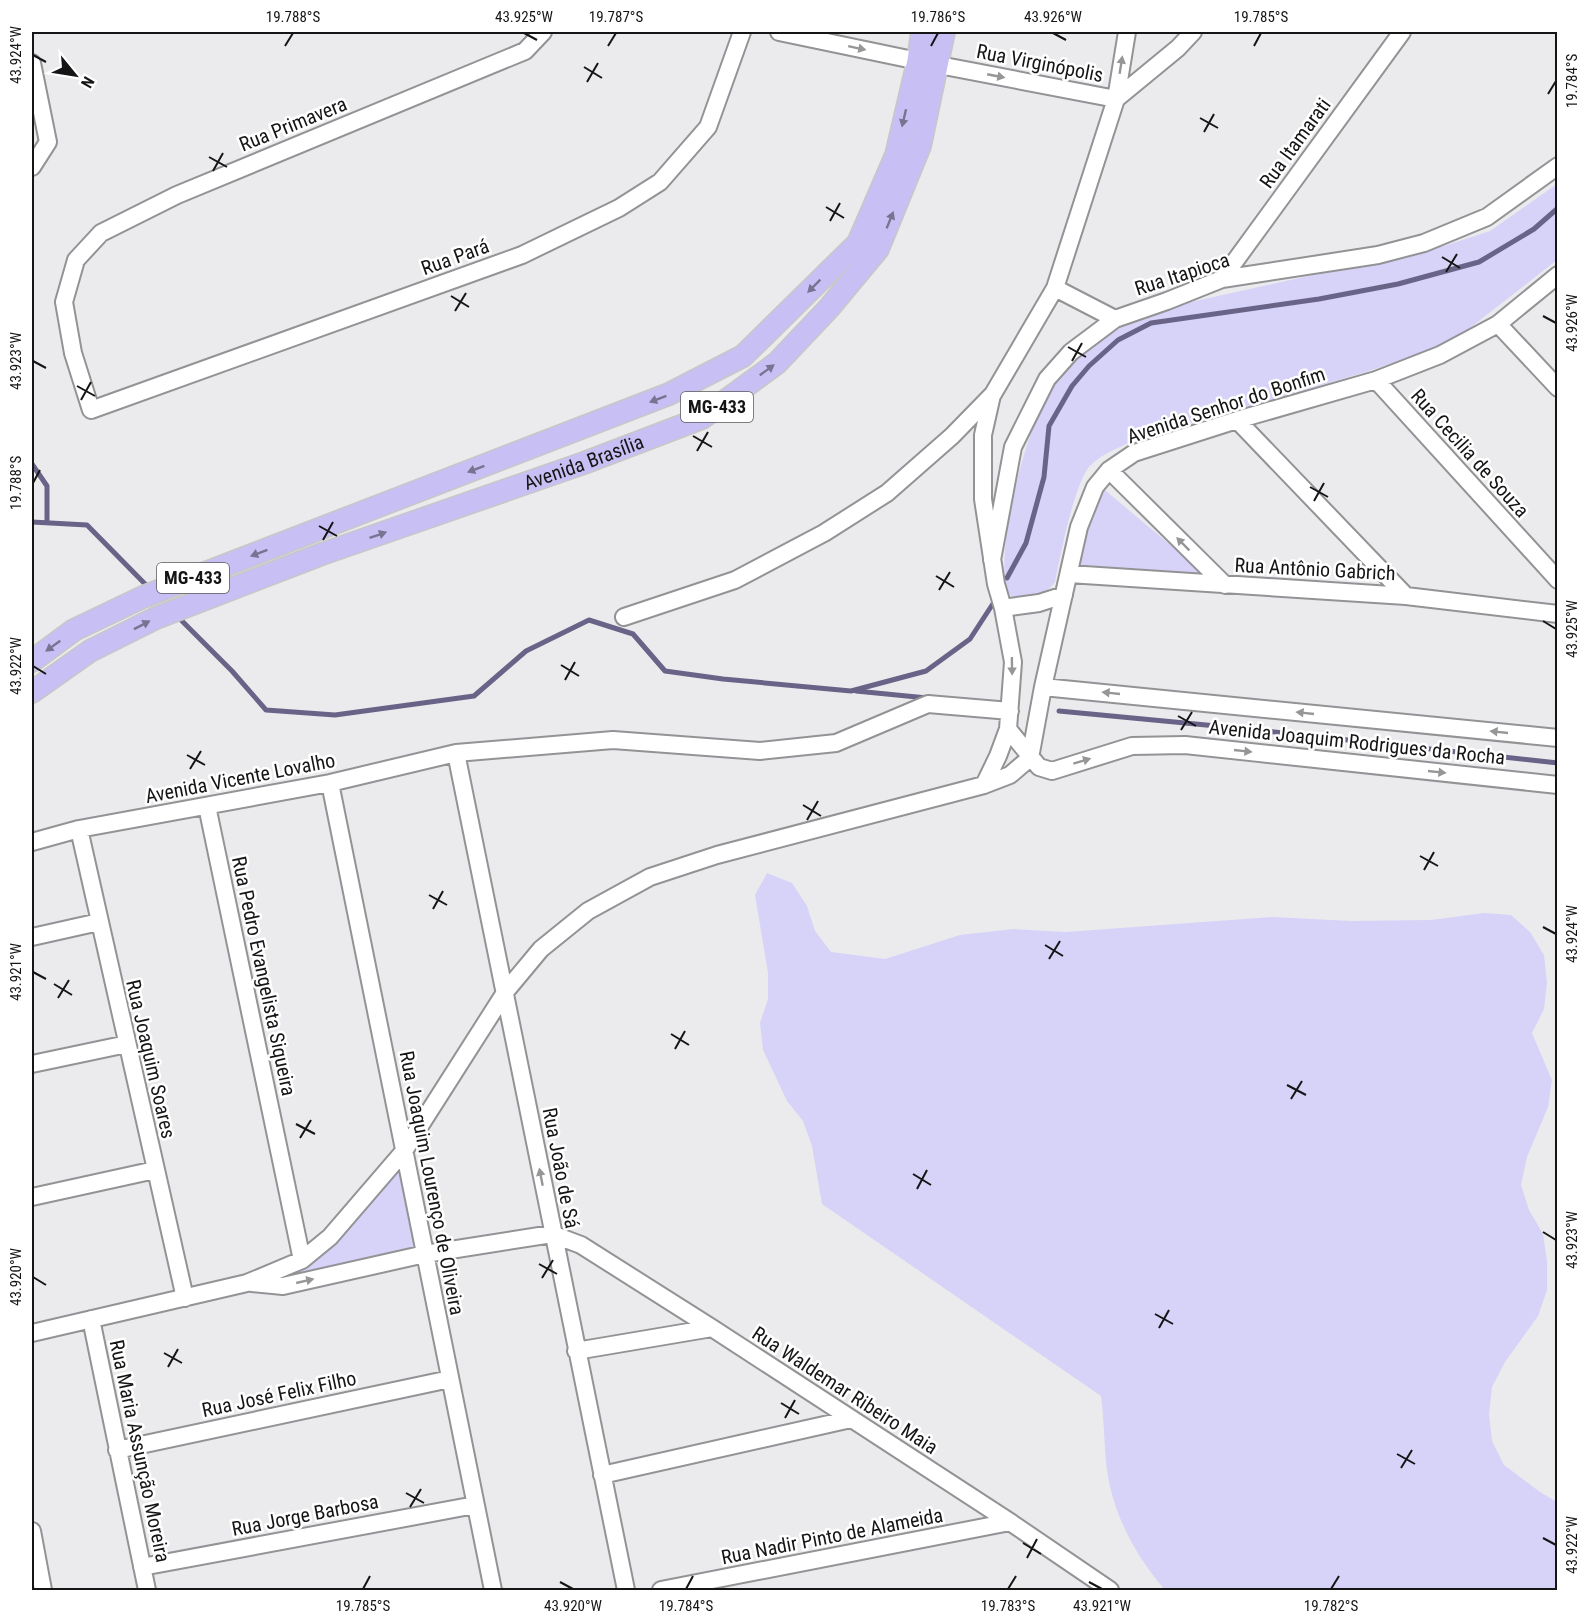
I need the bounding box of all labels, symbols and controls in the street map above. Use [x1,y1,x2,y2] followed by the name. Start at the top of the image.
[266,8,320,26] text: 19.788°S
[495,8,554,26] text: 43.925°W
[589,8,643,26] text: 19.787°S
[911,8,965,26] text: 19.786°S
[1024,8,1083,26] text: 43.926°W
[1234,8,1288,26] text: 19.785°S
[7,25,25,84] text: 43.924°W
[975,39,1105,87] street label: Rua Virginópolis
[847,44,866,53] one-way arrow
[45,45,105,105] north arrow
[1563,54,1581,108] text: 19.784°S
[1117,55,1126,74] one-way arrow
[987,72,1006,81] one-way arrow
[77,73,98,91] text: N
[236,92,350,156] street label: Rua Primavera
[1254,93,1336,193] street label: Rua Itamarati
[899,109,909,127] one-way arrow
[885,211,895,229] one-way arrow
[418,234,492,280] street label: Rua Pará
[1132,247,1232,301] street label: Rua Itapioca
[807,278,821,293] one-way arrow
[1563,293,1581,352] text: 43.926°W
[7,331,25,390] text: 43.923°W
[1124,362,1328,448] street label: Avenida Senhor do Bonfim
[759,364,775,376] one-way arrow
[1406,384,1534,522] street label: Rua Cecilia de Souza
[681,392,753,422] road number: MG-433
[649,394,667,404] one-way arrow
[520,429,647,495] street label: Avenida Brasília
[7,456,25,510] text: 19.788°S
[467,465,485,474] one-way arrow
[369,530,387,539] one-way arrow
[1177,537,1191,551] one-way arrow
[250,549,268,558] one-way arrow
[1234,553,1396,585] street label: Rua Antônio Gabrich
[157,563,229,593] road number: MG-433
[1563,599,1581,658] text: 43.925°W
[133,620,150,630] one-way arrow
[7,636,25,695] text: 43.922°W
[45,639,61,651] one-way arrow
[1007,656,1017,675] one-way arrow
[1102,688,1121,698] one-way arrow
[1296,708,1315,718] one-way arrow
[1208,715,1506,769] street label: Avenida Joaquim Rodrigues da Rocha
[1490,727,1509,737] one-way arrow
[1233,746,1252,756] one-way arrow
[143,748,337,808] street label: Avenida Vicente Lovalho
[1073,756,1091,765] one-way arrow
[1427,767,1446,777] one-way arrow
[227,854,301,1098] street label: Rua Pedro Evangelista Siqueira
[1563,904,1581,963] text: 43.924°W
[7,942,25,1001] text: 43.921°W
[121,977,181,1141] street label: Rua Joaquim Soares
[395,1049,469,1317] street label: Rua Joaquim Lourenço de Oliveira
[538,1106,584,1230] street label: Rua João de Sá
[536,1167,545,1186] one-way arrow
[1563,1210,1581,1269] text: 43.923°W
[7,1247,25,1306] text: 43.920°W
[296,1275,314,1285] one-way arrow
[748,1321,942,1459] street label: Rua Waldemar Ribeiro Maia
[105,1338,175,1564] street label: Rua Maria Assunção Moreira
[200,1366,358,1422] street label: Rua José Felix Filho
[230,1489,380,1541] street label: Rua Jorge Barbosa
[719,1503,945,1569] street label: Rua Nadir Pinto de Alameida
[1563,1515,1581,1574] text: 43.922°W
[336,1597,390,1615] text: 19.785°S
[544,1597,603,1615] text: 43.920°W
[659,1597,713,1615] text: 19.784°S
[981,1597,1035,1615] text: 19.783°S
[1073,1597,1132,1615] text: 43.921°W
[1304,1597,1358,1615] text: 19.782°S

